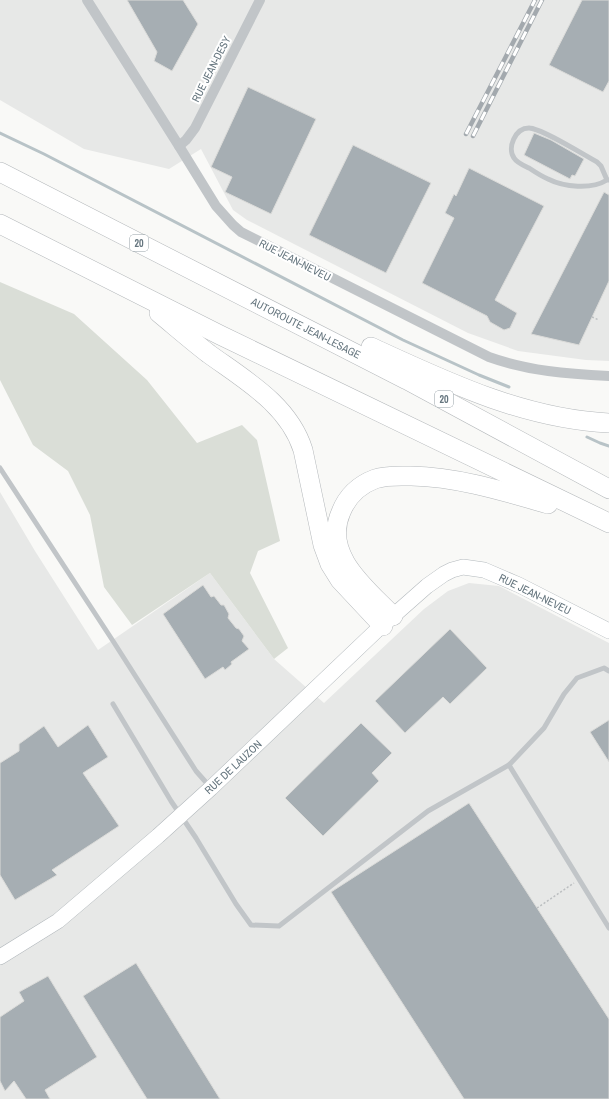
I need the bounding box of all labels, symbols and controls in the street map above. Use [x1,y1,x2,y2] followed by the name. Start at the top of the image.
[188,34,234,104] street label: RUE JEAN-DESY
[130,235,148,251] road number: 20
[257,236,333,284] street label: RUE JEAN-NEVEU
[248,294,363,362] street label: AUTOROUTE JEAN-LESAGE
[435,391,453,407] road number: 20
[497,570,573,618] street label: RUE JEAN-NEVEU
[201,737,265,797] street label: RUE DE LAUZON

